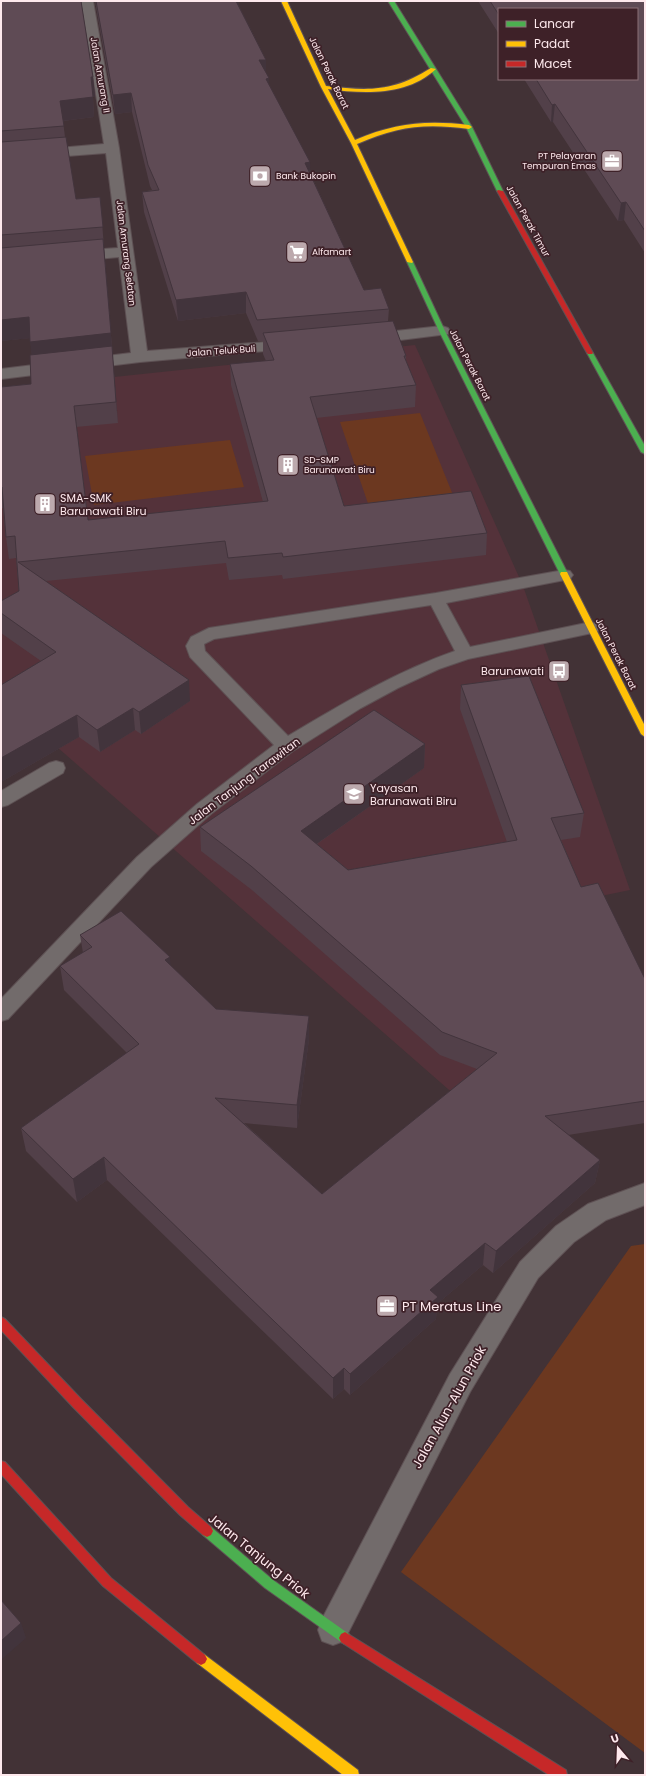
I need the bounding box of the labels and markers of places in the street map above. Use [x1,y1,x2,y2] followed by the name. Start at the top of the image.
[599,148,625,174] office icon: PT Pelayaran Tempuran Emas
[522,150,596,172] place label: PT Pelayaran Tempuran Emas
[247,163,273,189] bank icon: Bank Bukopin
[276,170,336,182] place label: Bank Bukopin
[284,239,310,265] supermarket icon: Alfamart
[312,246,351,258] place label: Alfamart
[275,452,301,478] building icon: SD-SMP Barunawati Biru
[304,454,375,476] place label: SD-SMP Barunawati Biru
[60,490,147,519] place label: SMA-SMK Barunawati Biru
[32,491,58,517] building icon: SMA-SMK Barunawati Biru
[546,658,572,684] bus stop icon: Barunawati
[481,663,544,679] place label: Barunawati
[370,780,457,809] place label: Yayasan Barunawati Biru
[341,781,367,807] school or university icon: Yayasan Barunawati Biru
[374,1293,400,1319] office icon: PT Meratus Line
[402,1297,501,1316] place label: PT Meratus Line

